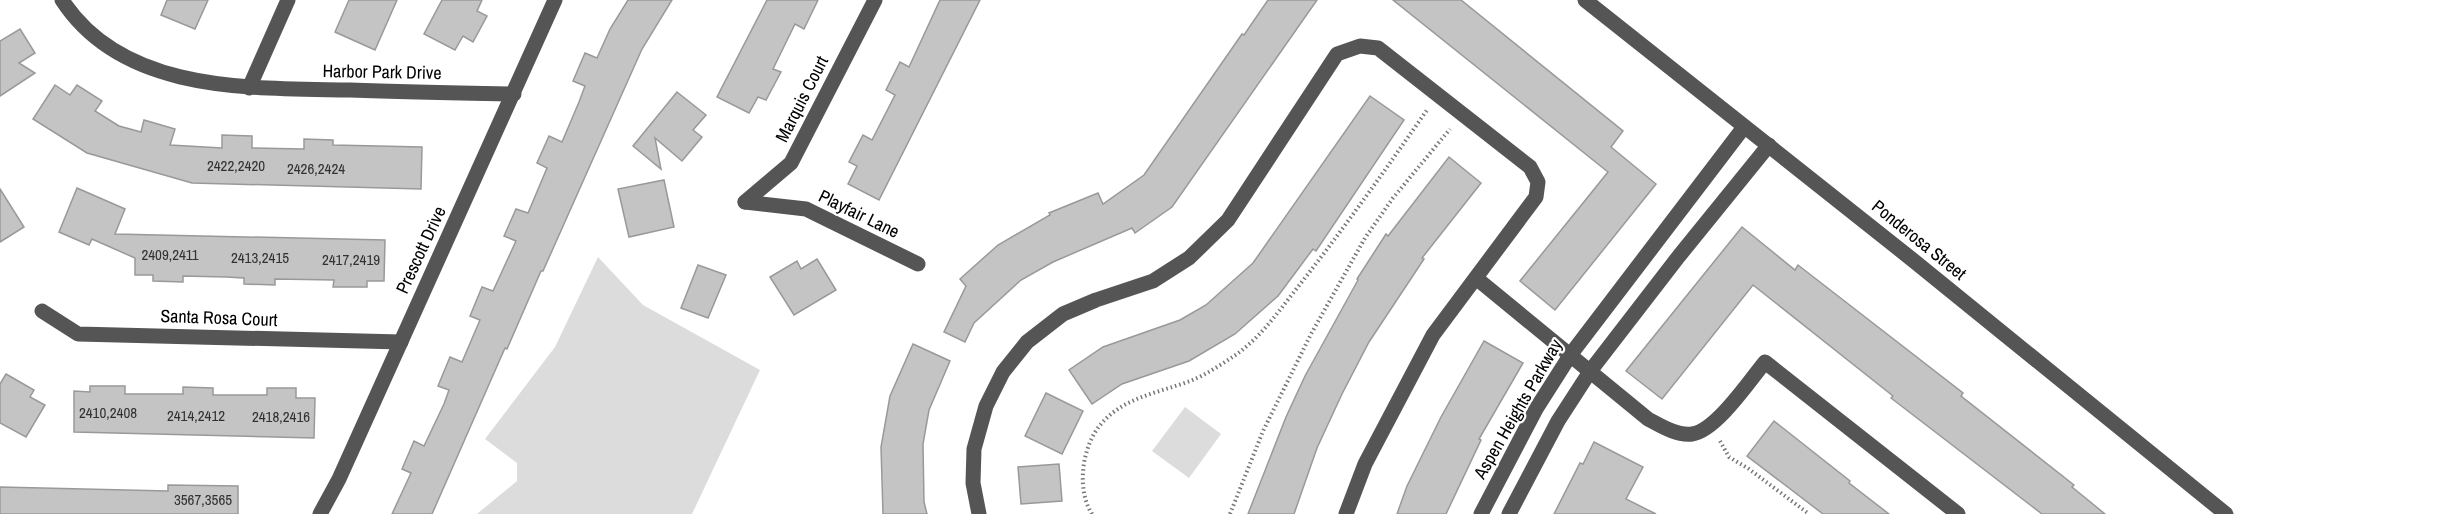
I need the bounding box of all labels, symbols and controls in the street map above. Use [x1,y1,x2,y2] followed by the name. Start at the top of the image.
[769,51,834,146] street label: Marquis Court
[322,58,442,85] street label: Harbor Park Drive
[207,155,265,176] house number: 2422,2420
[287,158,345,179] house number: 2426,2424
[815,183,904,244] street label: Playfair Lane
[1867,194,1972,285] street label: Ponderosa Street
[389,202,452,297] street label: Prescott Drive
[141,244,199,265] house number: 2409,2411
[231,247,289,268] house number: 2413,2415
[322,249,380,270] house number: 2417,2419
[160,303,278,332] street label: Santa Rosa Court
[1467,334,1568,484] street label: Aspen Heights Parkway
[79,402,137,423] house number: 2410,2408
[167,405,225,426] house number: 2414,2412
[252,406,310,427] house number: 2418,2416
[174,489,232,510] house number: 3567,3565

